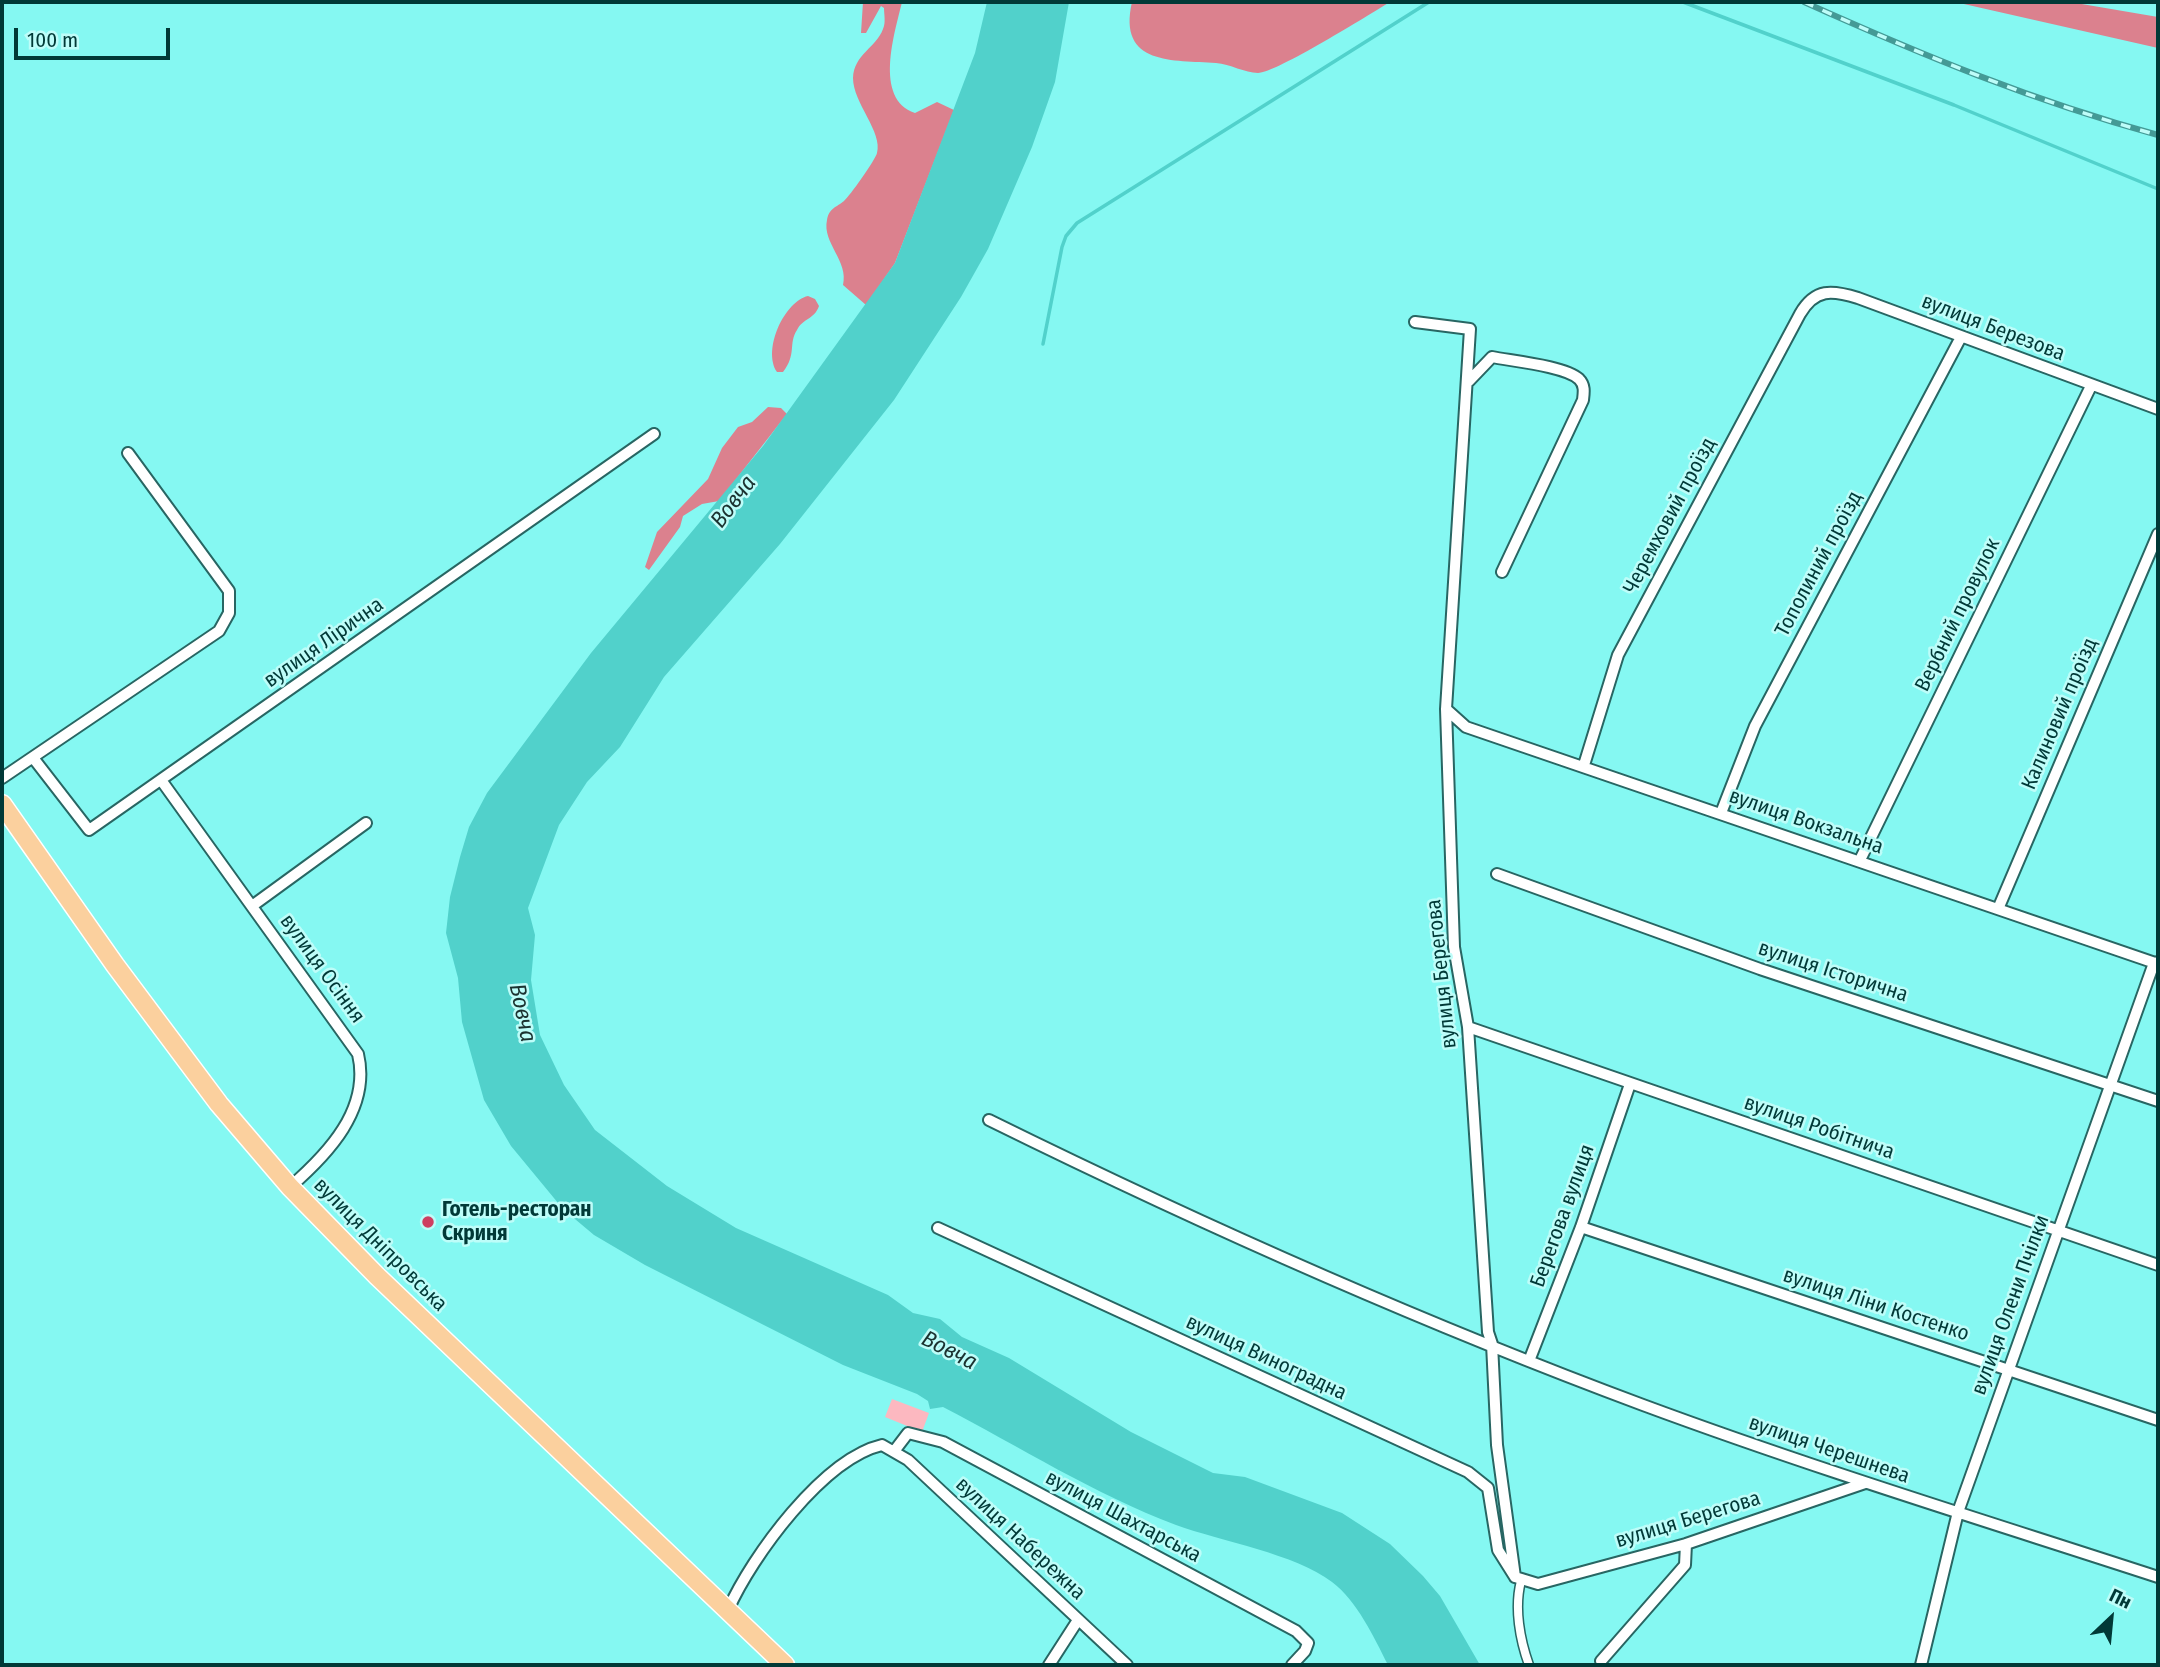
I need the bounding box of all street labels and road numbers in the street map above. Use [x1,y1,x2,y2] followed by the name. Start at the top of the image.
[1918,289,2068,367] street label: вулиця Березова
[1618,434,1722,598] street label: Черемховий проїзд
[1770,487,1868,641] street label: Тополиний проїзд
[1910,534,2006,696] street label: Вербний провулок
[259,593,389,693] street label: вулиця Лірична
[2017,634,2103,794] street label: Калиновий проїзд
[1725,784,1887,860] street label: вулиця Вокзальна
[1422,898,1462,1050] street label: вулиця Берегова
[274,910,370,1028] street label: вулиця Осіння
[1755,936,1911,1008] street label: вулиця Історична
[1741,1090,1897,1166] street label: вулиця Робітнича
[1525,1141,1601,1291] street label: Берегова вулиця
[308,1173,452,1317] street label: вулиця Дніпровська
[1967,1212,2055,1398] street label: вулиця Олени Пчілки
[1780,1263,1972,1347] street label: вулиця Ліни Костенко
[1182,1310,1350,1406] street label: вулиця Виноградна
[1745,1411,1913,1489] street label: вулиця Черешнева
[1041,1465,1205,1569] street label: вулиця Шахтарська
[950,1472,1090,1606] street label: вулиця Набережна
[1613,1486,1763,1554] street label: вулиця Берегова

